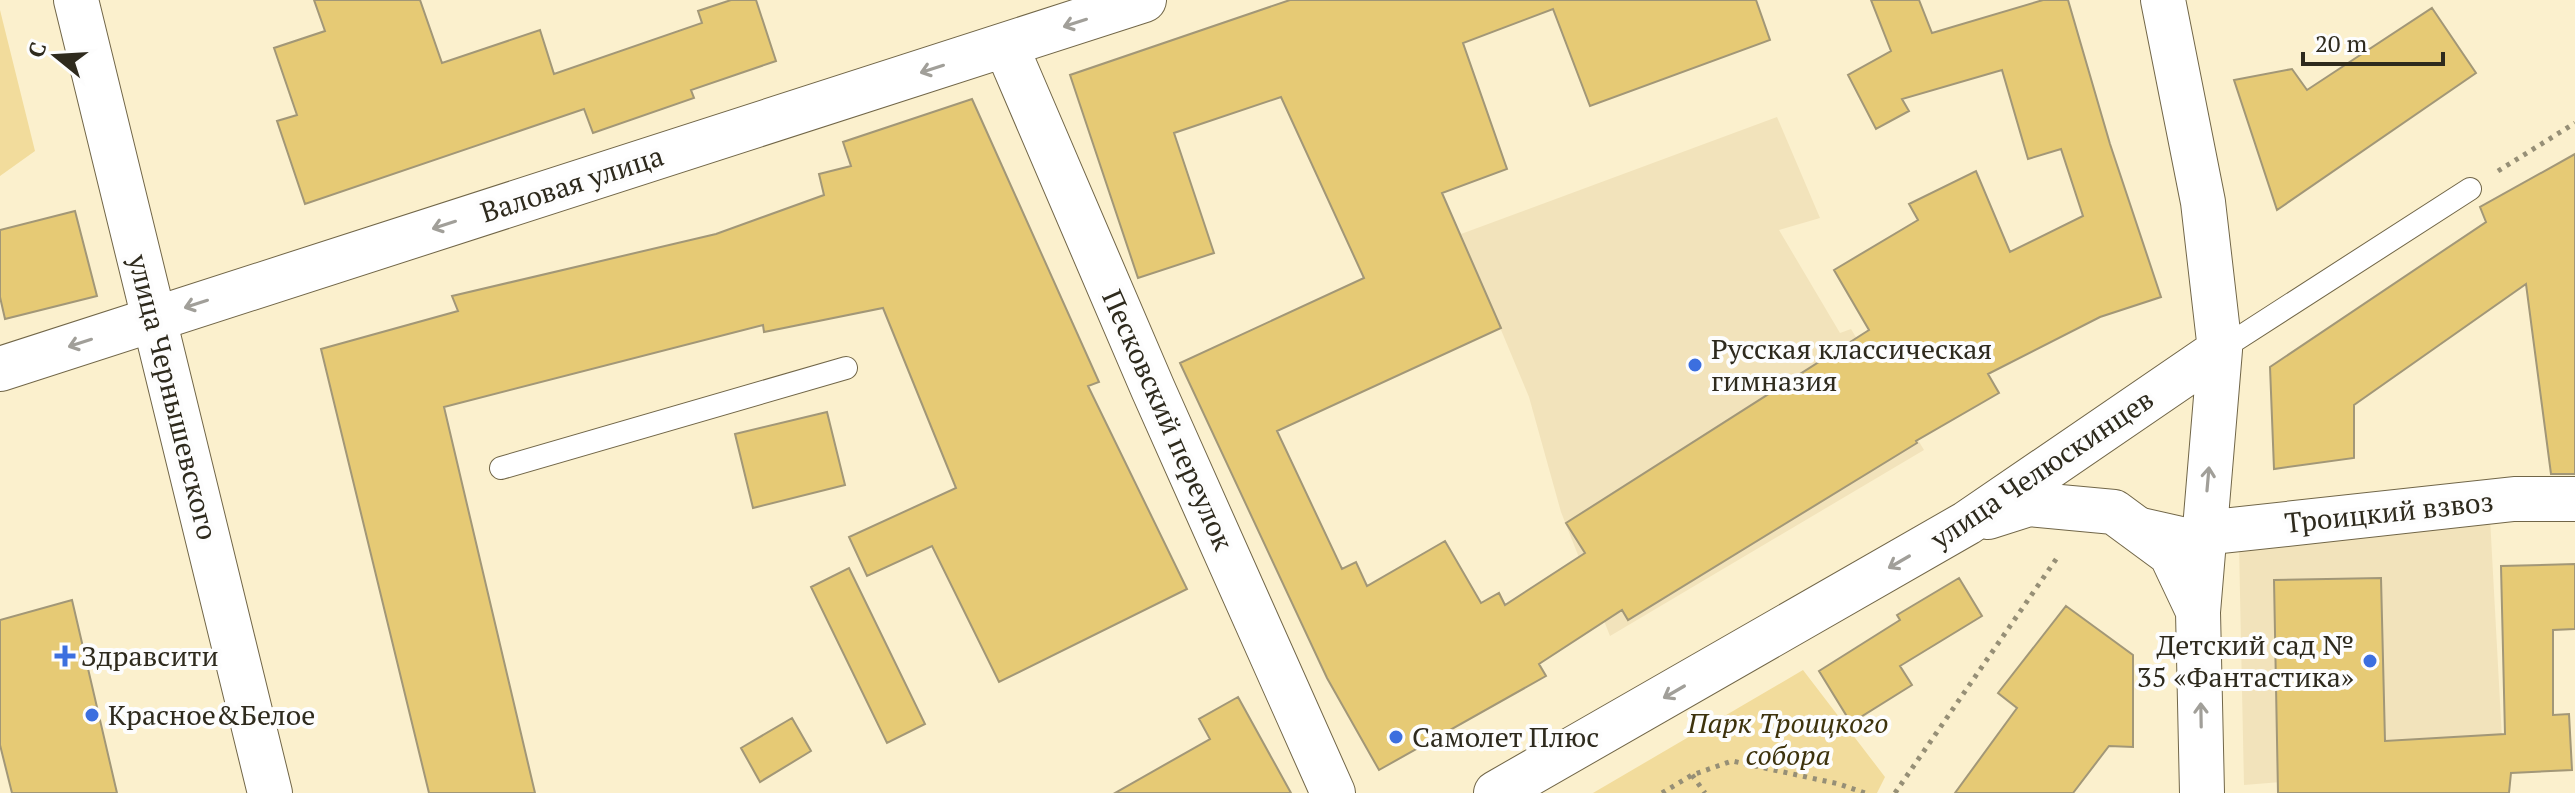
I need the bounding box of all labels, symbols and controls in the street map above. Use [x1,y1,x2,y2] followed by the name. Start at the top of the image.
[16,16,96,96] north arrow
[1063,16,1088,31] one-way arrow
[2303,16,2443,66] scale bar
[2315,27,2367,59] text: 20 m
[20,38,53,61] text: С
[919,63,944,78] one-way arrow
[476,137,668,230] street label: Валовая улица
[432,219,457,233] one-way arrow
[120,249,227,543] street label: улица Чернышевского
[1094,284,1243,557] street label: Песковский переулок
[184,297,210,312] one-way arrow
[1711,330,1992,399] place label: Русская классическая гимназия
[67,336,92,351] one-way arrow
[1686,356,1704,374] marker: Русская классическая гимназия
[1922,380,2160,557] street label: улица Челюскинцев
[2201,466,2216,493] one-way arrow
[2283,482,2495,541] street label: Троицкий взвоз
[1888,555,1912,570] one-way arrow
[2137,626,2354,695] place label: Детский сад № 35 «Фантастика»
[81,637,219,674] place label: Здравсити
[56,647,74,665] marker: Здравсити
[2361,652,2379,670] marker: Детский сад № 35 «Фантастика»
[1663,684,1686,700] one-way arrow
[108,696,315,733] place label: Красное&Белое
[2193,702,2208,729] one-way arrow
[1687,704,1888,773] park label: Парк Троицкого собора
[83,706,101,724] marker: Красное&Белое
[1412,718,1599,755] place label: Самолет Плюс
[1387,728,1405,746] marker: Самолет Плюс

